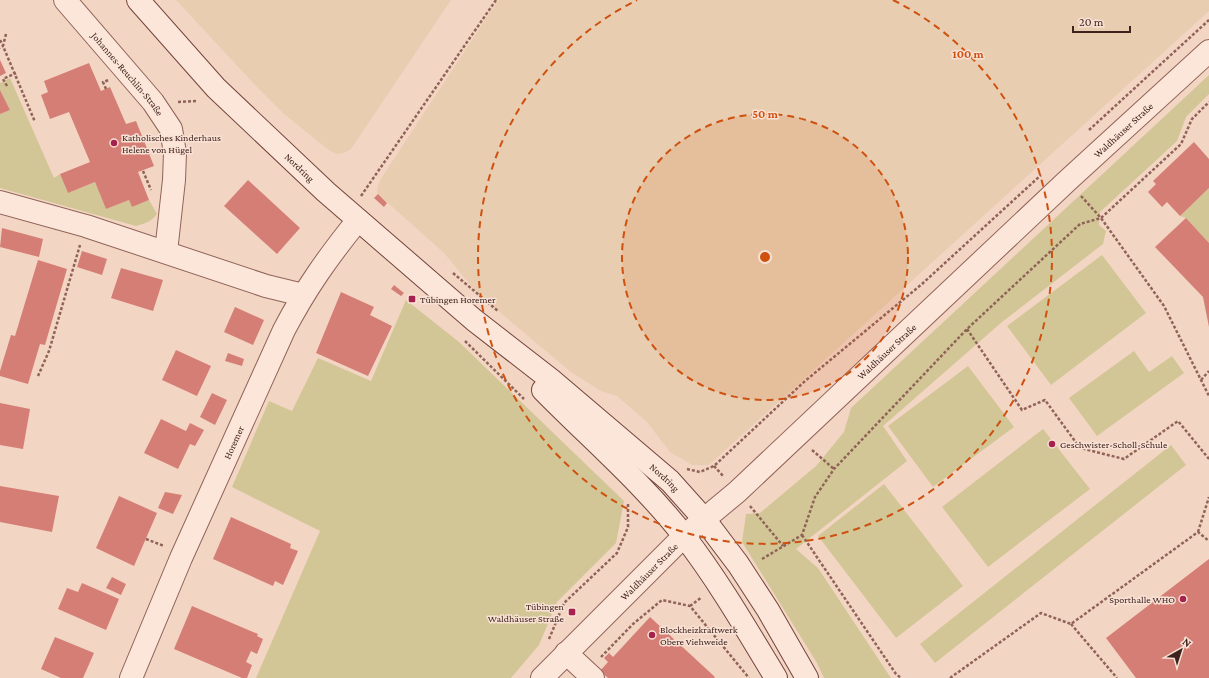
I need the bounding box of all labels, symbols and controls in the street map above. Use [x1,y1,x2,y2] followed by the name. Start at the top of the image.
[1073,8,1130,34] scale bar
[1079,15,1104,29] text: 20 m
[89,29,166,118] street label: Johannes-Reuchlin-Straße
[952,47,985,61] text: 100 m
[1091,100,1155,160] street label: Waldhäuser Straße
[752,107,779,121] text: 50 m
[122,132,221,155] place label: Katholisches Kinderhaus Helene von Hügel
[109,138,119,148] marker: Katholisches Kinderhaus Helene von Hügel
[283,151,317,184] street label: Nordring
[758,250,772,264] centre of rings
[407,294,417,304] marker: Tübingen Horemer
[420,294,496,305] place label: Tübingen Horemer
[855,321,918,381] street label: Waldhäuser Straße
[221,424,246,461] street label: Horemer
[1047,439,1057,449] marker: Geschwister-Scholl-Schule
[1060,439,1168,450] place label: Geschwister-Scholl-Schule
[648,461,682,494] street label: Nordring
[618,540,680,602] street label: Waldhäuser Straße
[1109,594,1175,605] place label: Sporthalle WHO
[1178,594,1188,604] marker: Sporthalle WHO
[488,601,565,624] place label: Tübingen Waldhäuser Straße
[567,607,577,617] marker: Tübingen Waldhäuser Straße
[660,624,738,647] place label: Blockheizkraftwerk Obere Viehweide
[647,630,657,640] marker: Blockheizkraftwerk Obere Viehweide
[1161,630,1201,670] north arrow
[1181,635,1194,650] text: N

